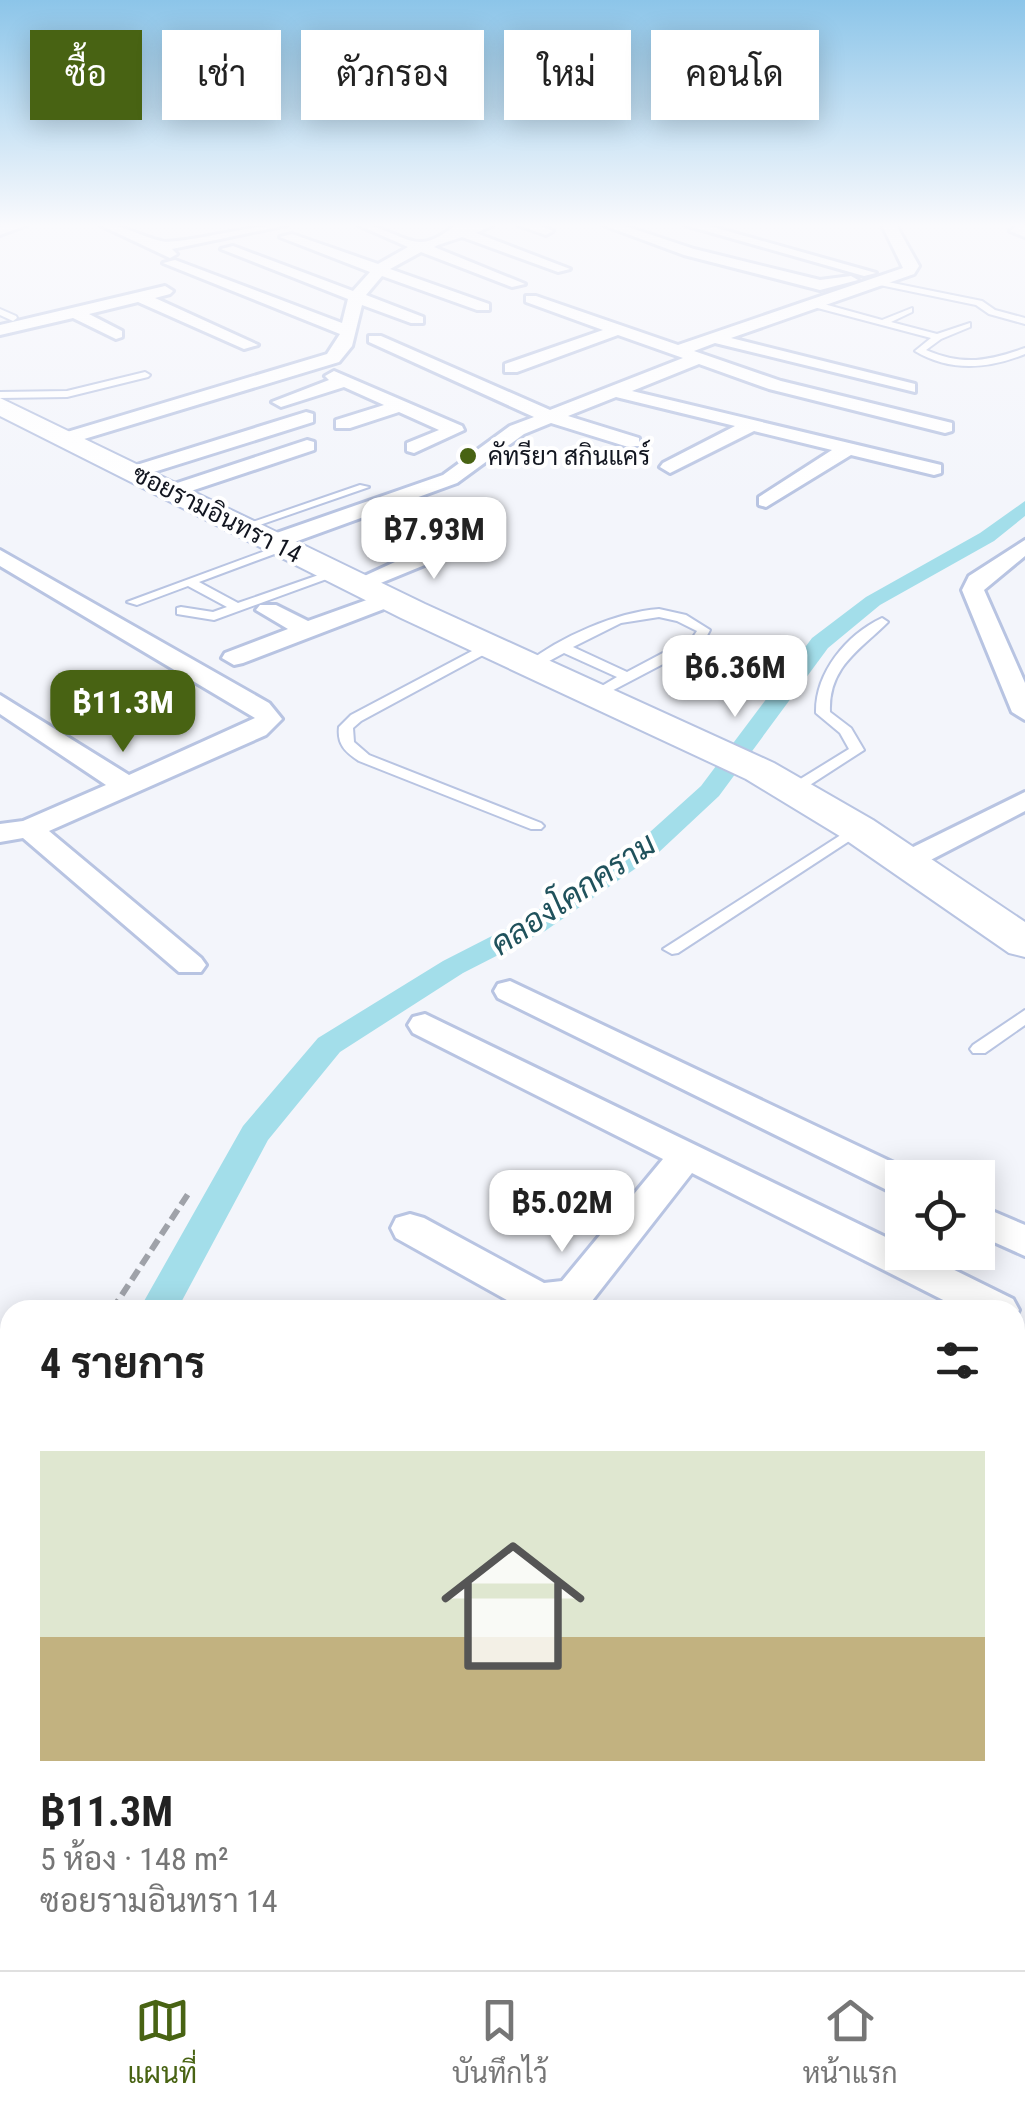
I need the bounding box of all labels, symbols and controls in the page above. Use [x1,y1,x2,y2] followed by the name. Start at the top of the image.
[30,30,142,120] chip: ซื้อ
[162,30,281,120] chip: เช่า
[301,30,484,120] chip: ตัวกรอง
[504,30,631,120] chip: ใหม่
[651,30,819,120] chip: คอนโด
[488,439,650,471] place label: คัทรียา สกินแคร์
[457,445,479,467] marker: คัทรียา สกินแคร์
[128,458,307,569] street label: ซอยรามอินทรา 14
[353,497,515,582] pin: ฿7.93M
[383,510,485,548] text: ฿7.93M
[654,635,816,720] pin: ฿6.36M
[684,648,786,686] text: ฿6.36M
[42,670,204,755] pin: ฿11.3M
[72,683,174,721] text: ฿11.3M
[482,823,663,963] water label: คลองโคกคราม
[885,1160,995,1270] map controls
[885,1160,995,1270] button: locate
[481,1170,643,1255] pin: ฿5.02M
[511,1183,613,1221] text: ฿5.02M
[930,1333,985,1388] icon: filters
[40,1339,205,1388] text: 4 รายการ
[423,1516,603,1696] icon: home
[40,1787,173,1836] text: ฿11.3M
[40,1840,229,1878] text: 5 ห้อง · 148 m²
[40,1882,278,1920] text: ซอยรามอินทรา 14
[127,1993,197,2090] tab: แผนที่
[452,1993,548,2090] tab: บันทึกไว้
[802,1993,898,2090] tab: หน้าแรก

